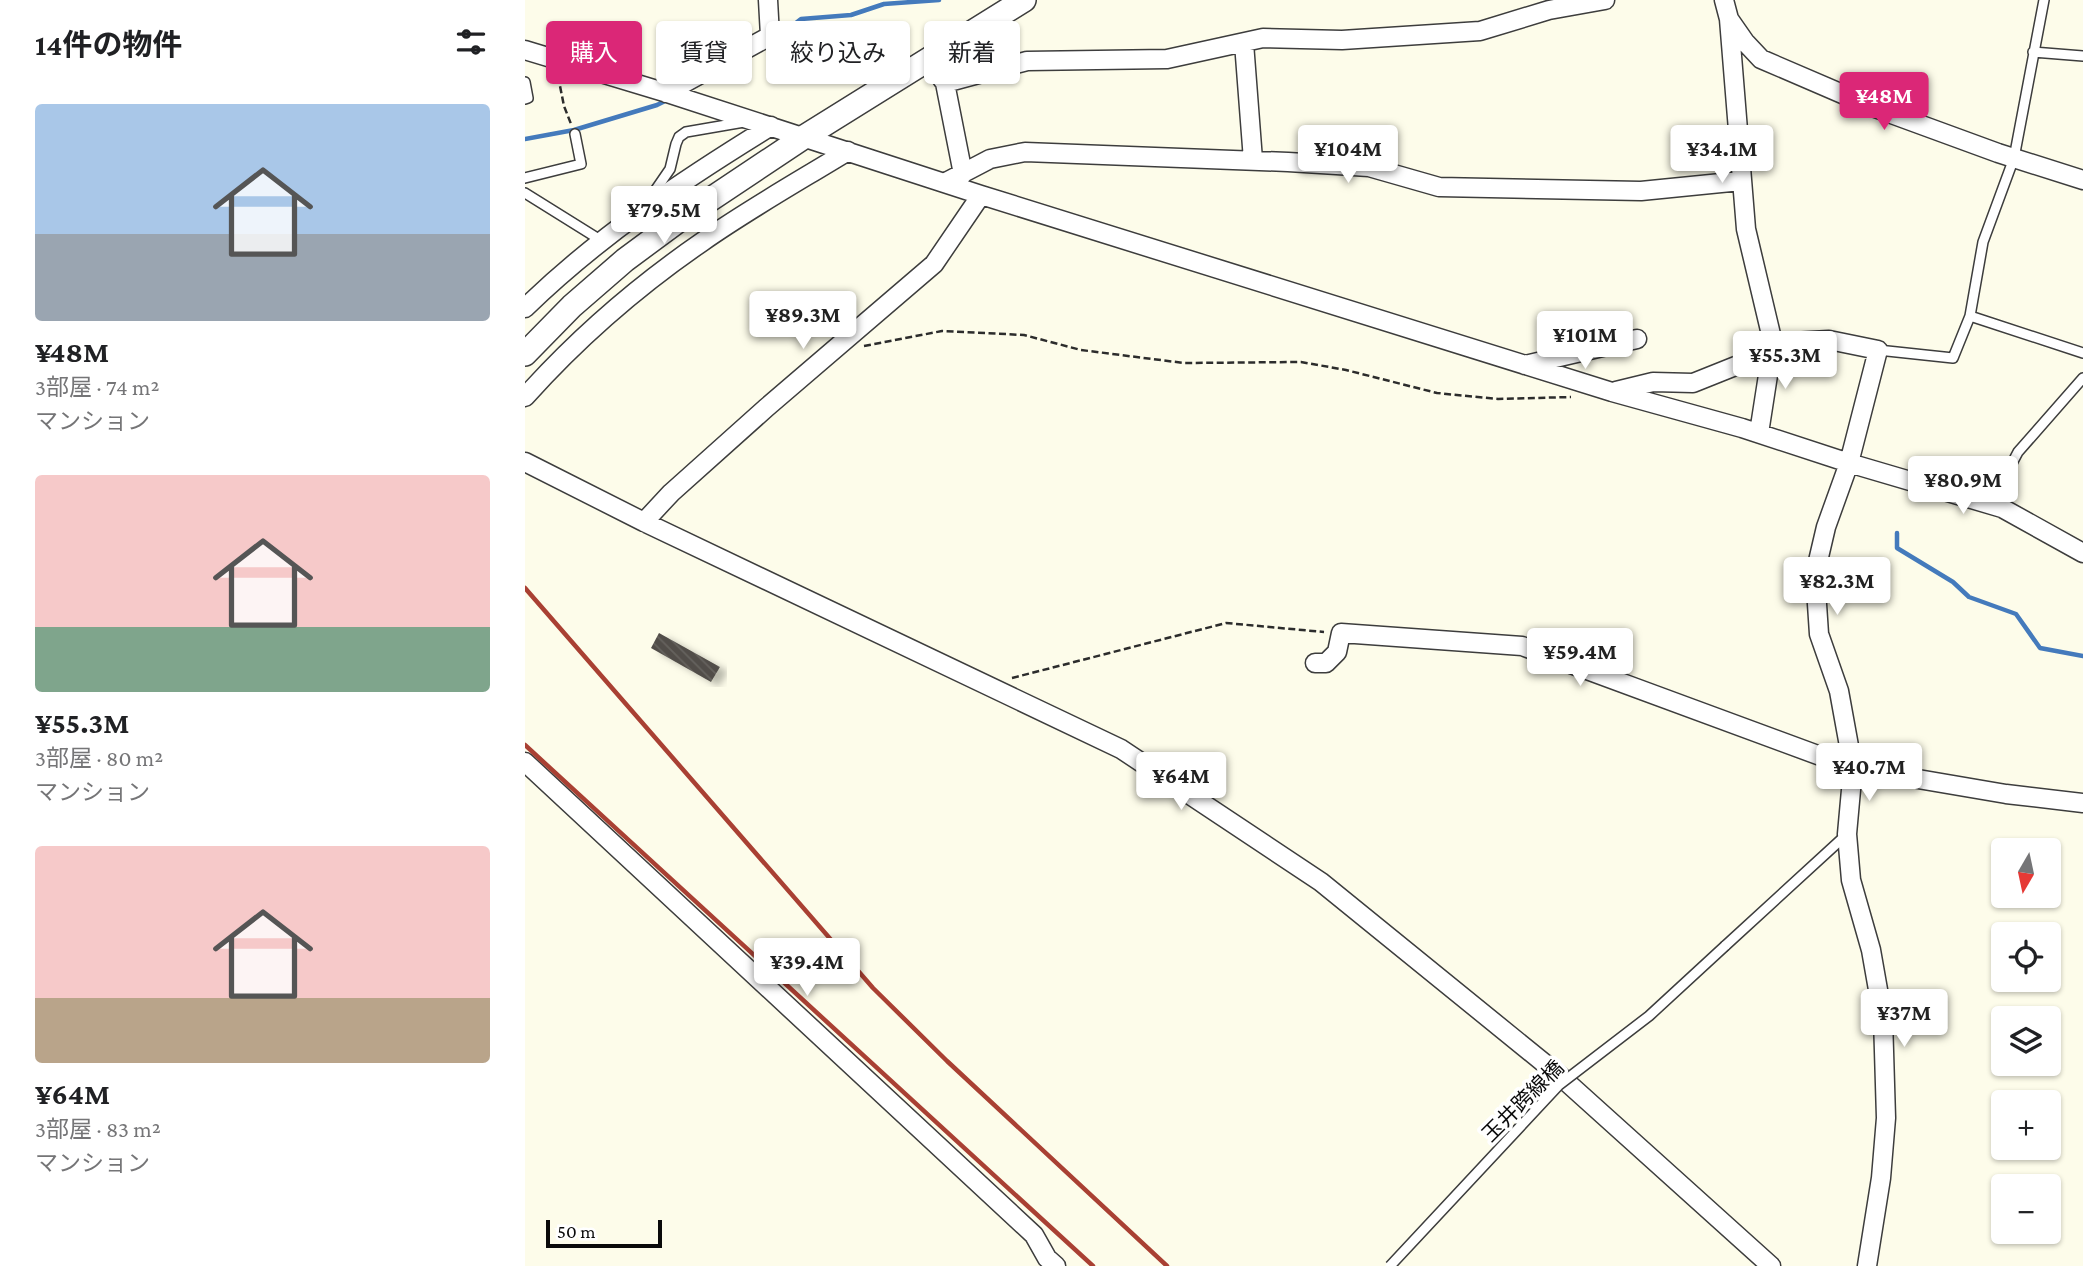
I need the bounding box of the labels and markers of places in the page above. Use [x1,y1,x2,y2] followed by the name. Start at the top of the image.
[1843,72,1925,132] pin: ¥48M
[1299,125,1397,185] pin: ¥104M
[1665,125,1779,185] pin: ¥34.1M
[607,187,721,246] pin: ¥79.5M
[746,292,860,351] pin: ¥89.3M
[1536,312,1634,371] pin: ¥101M
[1728,332,1842,391] pin: ¥55.3M
[1906,456,2020,516] pin: ¥80.9M
[1780,558,1894,617] pin: ¥82.3M
[1523,628,1637,688] pin: ¥59.4M
[1812,744,1926,803] pin: ¥40.7M
[1140,752,1222,812] pin: ¥64M
[750,939,864,998] pin: ¥39.4M
[1863,990,1945,1049] pin: ¥37M

